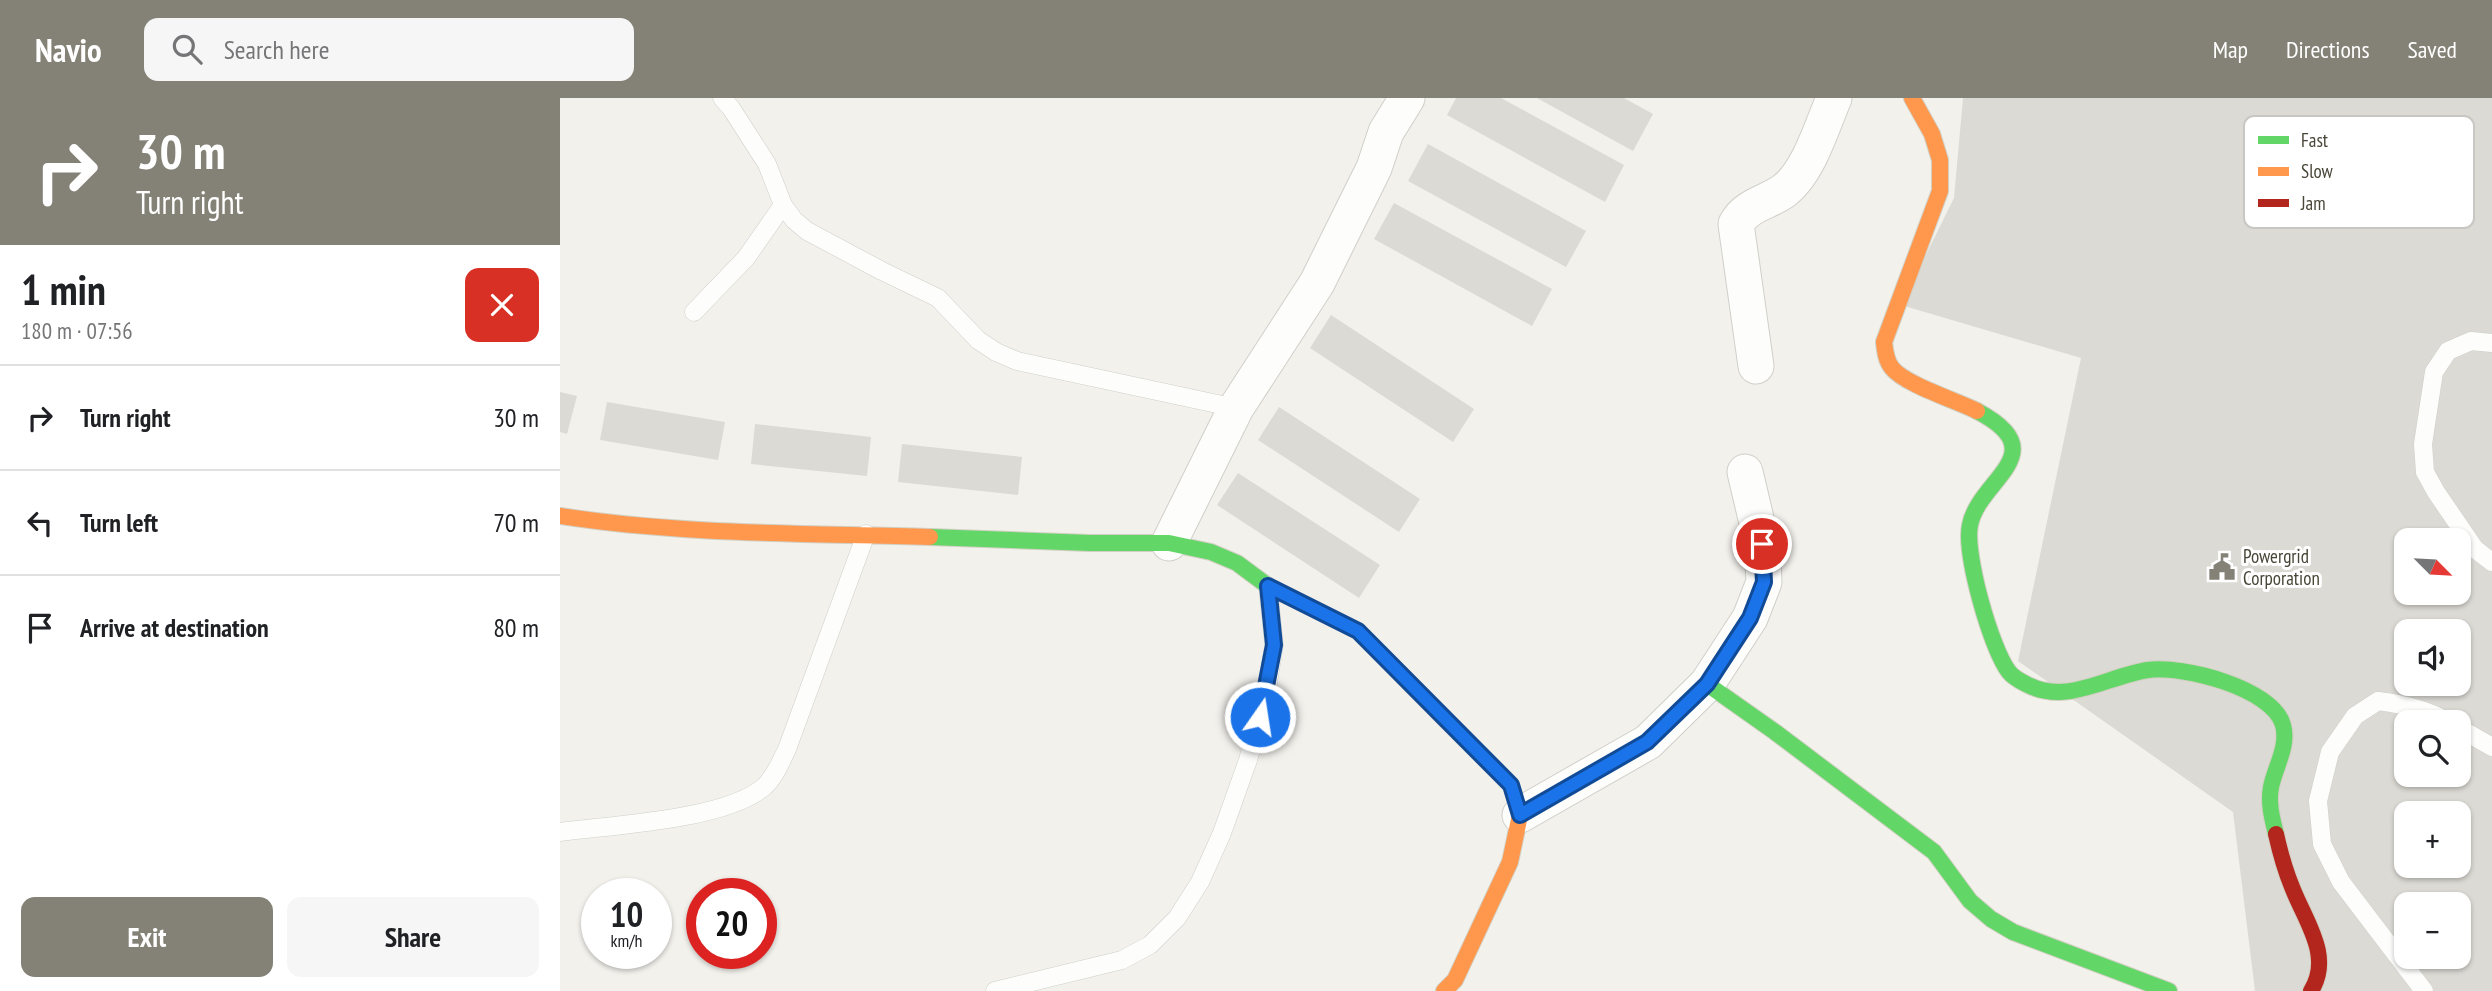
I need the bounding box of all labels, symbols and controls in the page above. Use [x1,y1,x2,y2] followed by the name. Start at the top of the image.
[144,18,634,81] search box
[35,28,102,71] text: Navio
[168,30,206,68] icon: search
[224,33,329,66] text: Search here
[2213,34,2248,65] text: Map
[2286,34,2370,65] text: Directions
[2408,34,2457,65] text: Saved
[2244,116,2474,228] legend
[136,119,225,183] text: 30 m
[21,126,112,217] icon: right
[2301,128,2329,152] text: Fast
[2301,159,2334,183] text: Slow
[136,181,244,223] text: Turn right
[2300,191,2326,215] text: Jam
[21,262,106,317] text: 1 min
[465,268,539,342] button: close
[21,316,133,345] text: 180 m · 07:56
[21,399,59,437] icon: right
[80,401,171,434] text: Turn right
[493,401,539,434] text: 30 m
[21,504,59,542] icon: left
[80,506,158,539] text: Turn left
[493,506,539,539] text: 70 m
[1732,514,1792,574] pin
[1743,525,1781,563] icon: arrive
[2394,528,2471,606] north arrow
[2394,528,2471,969] map controls
[2243,544,2320,590] place label: Powergrid Corporation
[2207,552,2237,582] public building icon: Powergrid Corporation
[21,609,59,647] icon: arrive
[80,611,269,644] text: Arrive at destination
[493,611,539,644] text: 80 m
[2394,619,2471,696] button: sound
[1223,680,1297,754] position arrow
[2394,710,2471,787] button: search
[2394,801,2471,878] button: +
[686,878,777,969] speed limit sign: 20
[610,891,643,937] text: 10
[2394,892,2471,969] button: −
[21,897,273,977] button: Exit
[287,897,539,977] button: Share
[611,929,642,952] text: km/h

